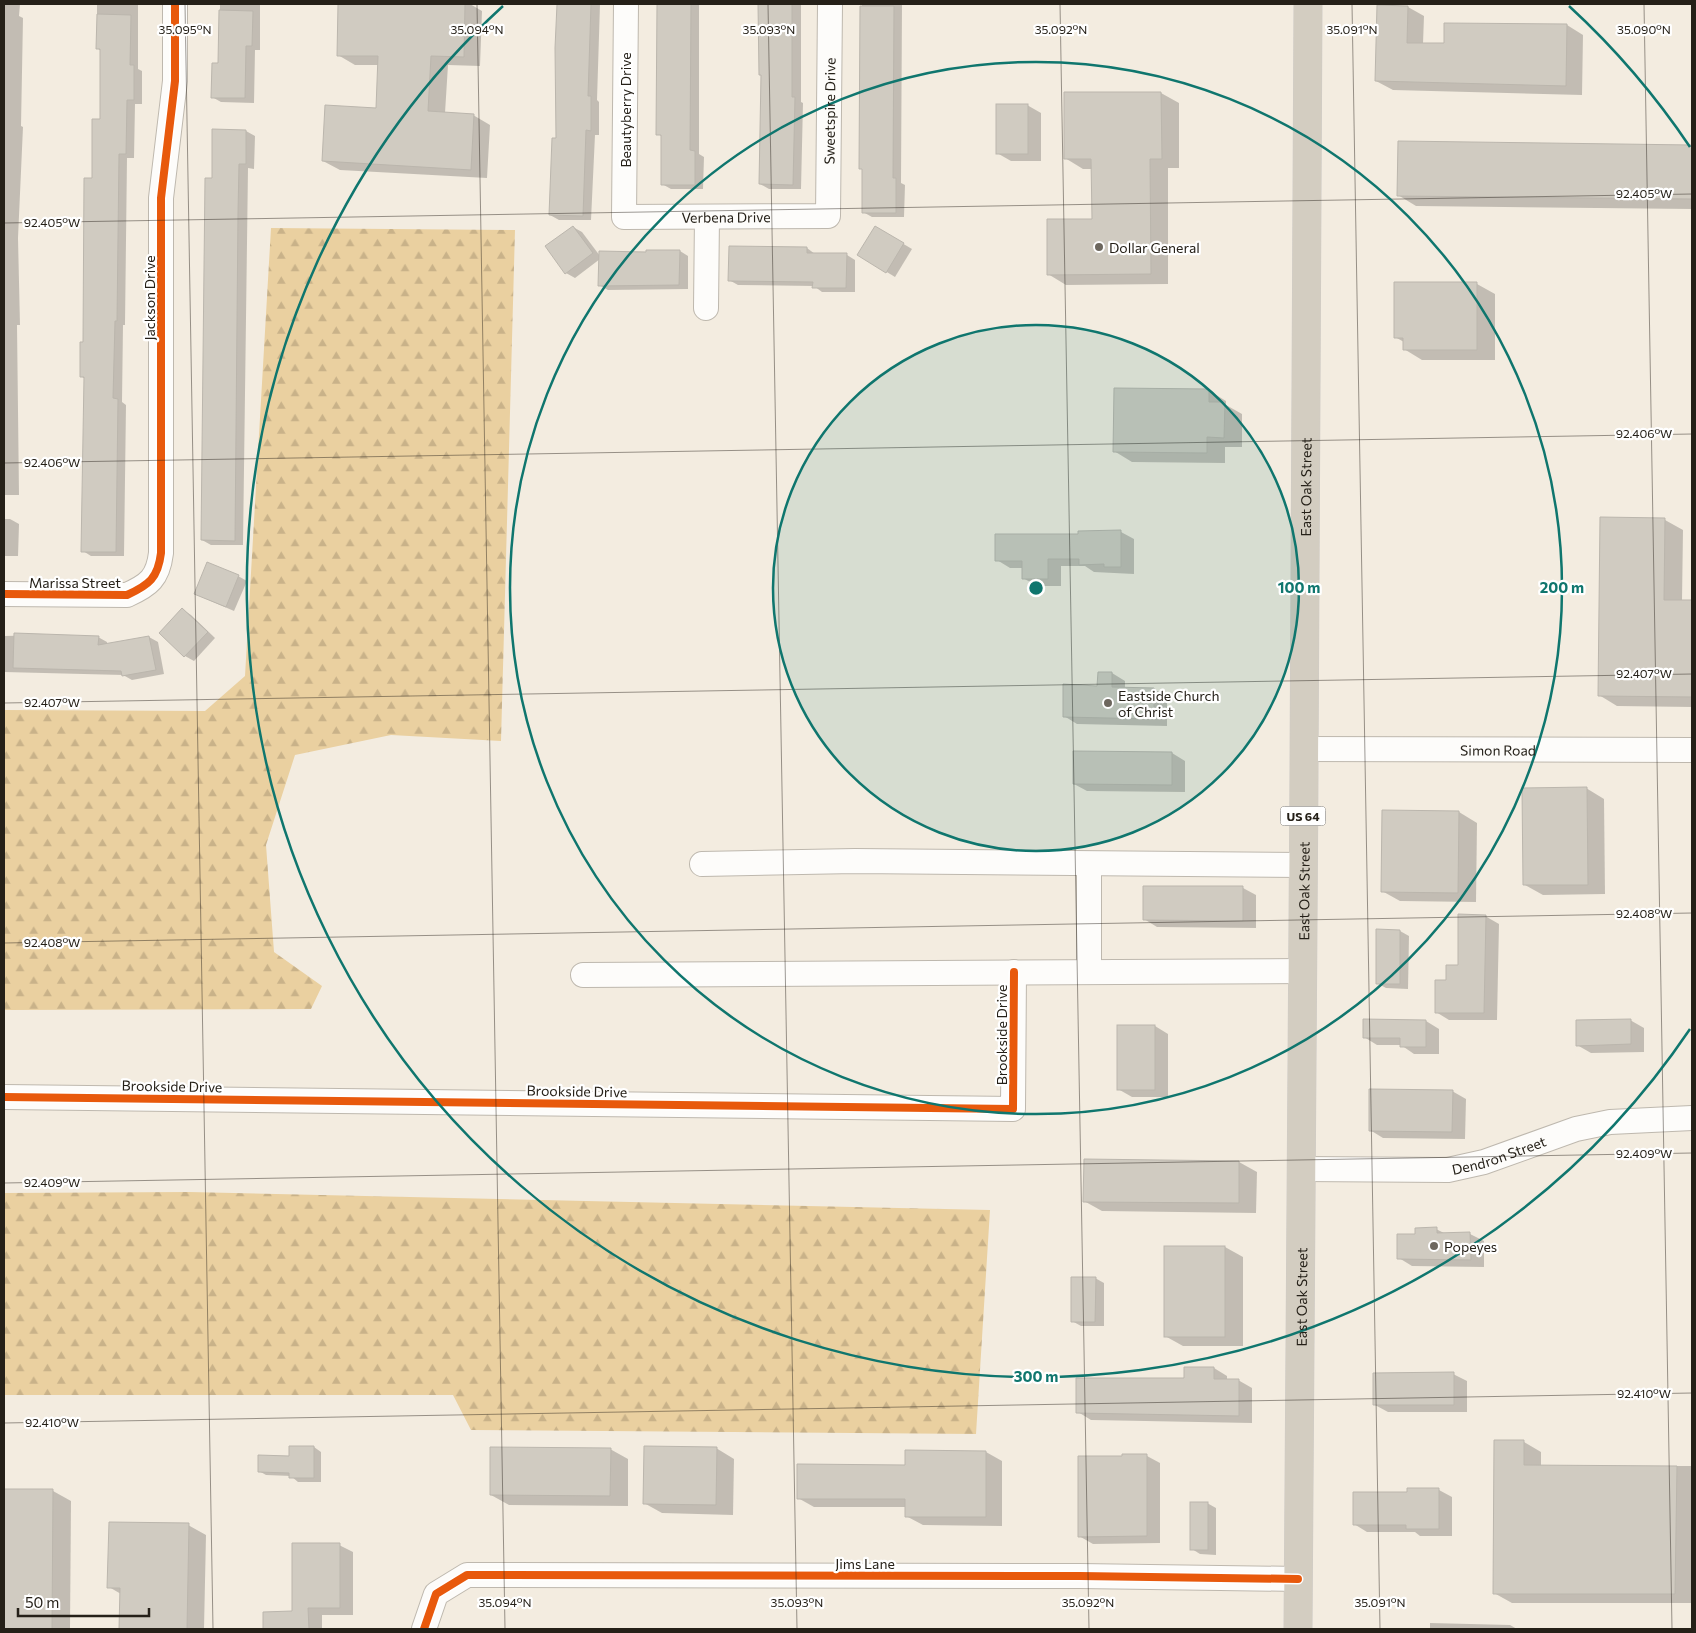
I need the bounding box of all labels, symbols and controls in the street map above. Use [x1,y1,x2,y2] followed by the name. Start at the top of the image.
[159,22,211,36] text: 35.095°N
[450,22,504,36] text: 35.094°N
[743,22,795,36] text: 35.093°N
[1035,22,1087,36] text: 35.092°N
[1326,22,1378,36] text: 35.091°N
[1617,22,1671,36] text: 35.090°N
[617,52,634,168] street label: Beautyberry Drive
[820,58,838,165] street label: Sweetspire Drive
[1616,186,1672,200] text: 92.405°W
[681,208,771,225] street label: Verbena Drive
[24,215,80,229] text: 92.405°W
[1109,239,1200,256] place label: Dollar General
[1093,241,1105,253] marker: Dollar General
[141,255,158,341] street label: Jackson Drive
[1616,426,1672,440] text: 92.406°W
[1297,437,1314,537] street label: East Oak Street
[24,455,80,469] text: 92.406°W
[29,574,121,591] street label: Marissa Street
[1278,578,1320,596] text: 100 m
[1540,578,1584,596] text: 200 m
[1027,579,1045,597] centre of rings
[1616,666,1672,680] text: 92.407°W
[1118,687,1220,720] place label: Eastside Church of Christ
[24,695,80,709] text: 92.407°W
[1102,697,1114,709] marker: Eastside Church of Christ
[1460,741,1536,758] street label: Simon Road
[1280,806,1326,826] road number: US 64
[1295,841,1312,941] street label: East Oak Street
[1616,906,1672,920] text: 92.408°W
[24,935,80,949] text: 92.408°W
[993,985,1010,1085] street label: Brookside Drive
[122,1077,222,1095] street label: Brookside Drive
[527,1082,627,1100] street label: Brookside Drive
[1450,1132,1548,1177] street label: Dendron Street
[1616,1146,1672,1160] text: 92.409°W
[24,1175,80,1189] text: 92.409°W
[1444,1238,1497,1255] place label: Popeyes
[1428,1240,1440,1252] marker: Popeyes
[1292,1247,1310,1347] street label: East Oak Street
[1014,1367,1058,1385] text: 300 m
[1617,1386,1671,1400] text: 92.410°W
[25,1415,79,1429] text: 92.410°W
[835,1555,895,1572] street label: Jims Lane
[18,1586,149,1618] scale bar
[25,1593,59,1611] text: 50 m
[478,1595,532,1609] text: 35.094°N
[771,1595,823,1609] text: 35.093°N
[1062,1595,1114,1609] text: 35.092°N
[1354,1595,1406,1609] text: 35.091°N

